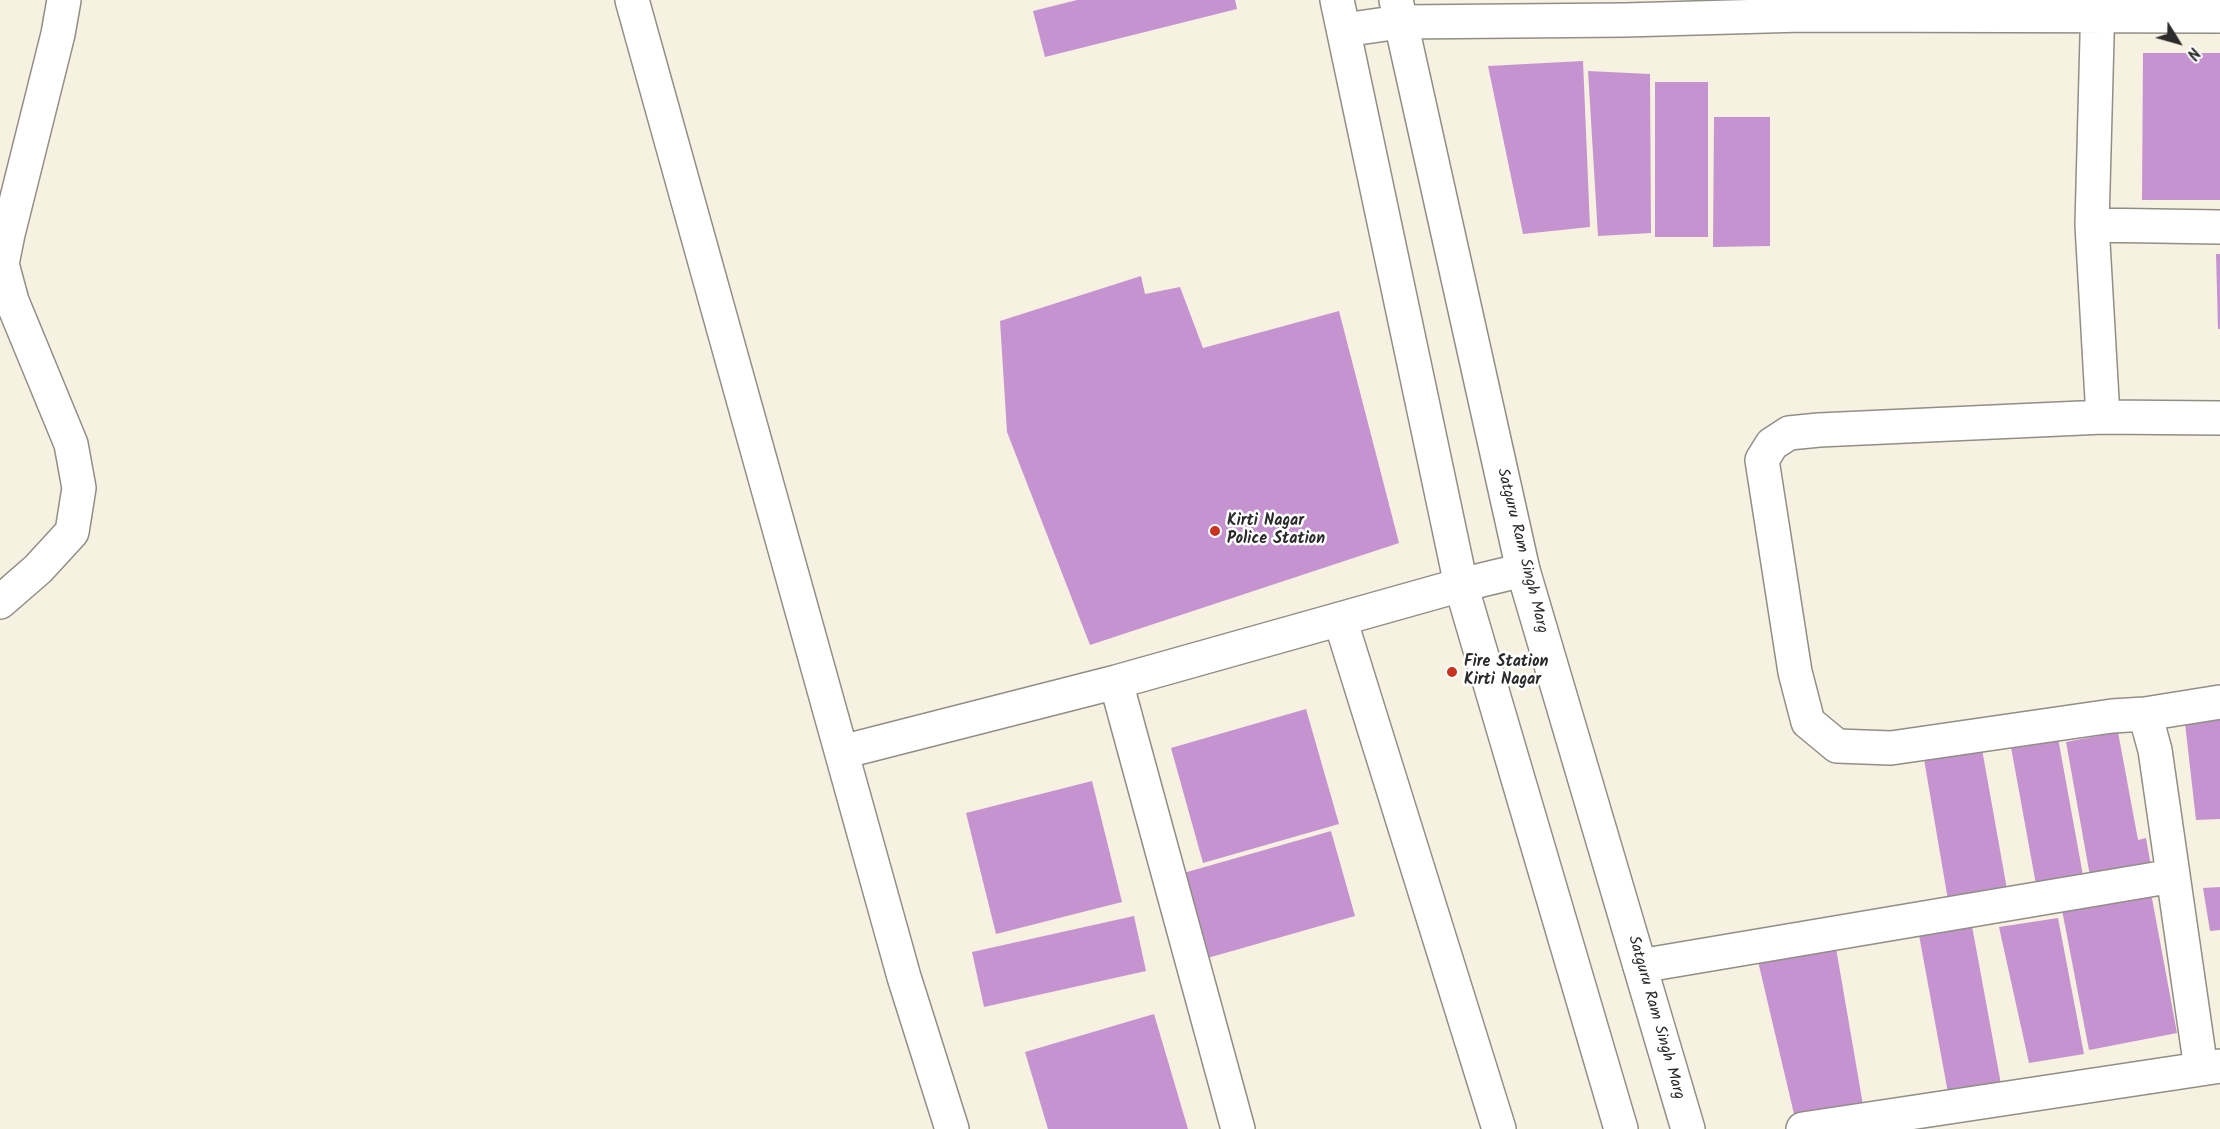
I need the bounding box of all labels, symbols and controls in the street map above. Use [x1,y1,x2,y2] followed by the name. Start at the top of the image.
[2148,12,2208,72] north arrow
[2180,42,2206,65] text: N
[1491,467,1551,635] street label: Satguru Ram Singh Marg
[1227,512,1325,550] place label: Kirti Nagar Police Station
[1208,524,1222,538] marker: Kirti Nagar Police Station
[1464,653,1548,691] place label: Fire Station Kirti Nagar
[1445,665,1459,679] marker: Fire Station Kirti Nagar
[1622,934,1688,1102] street label: Satguru Ram Singh Marg

